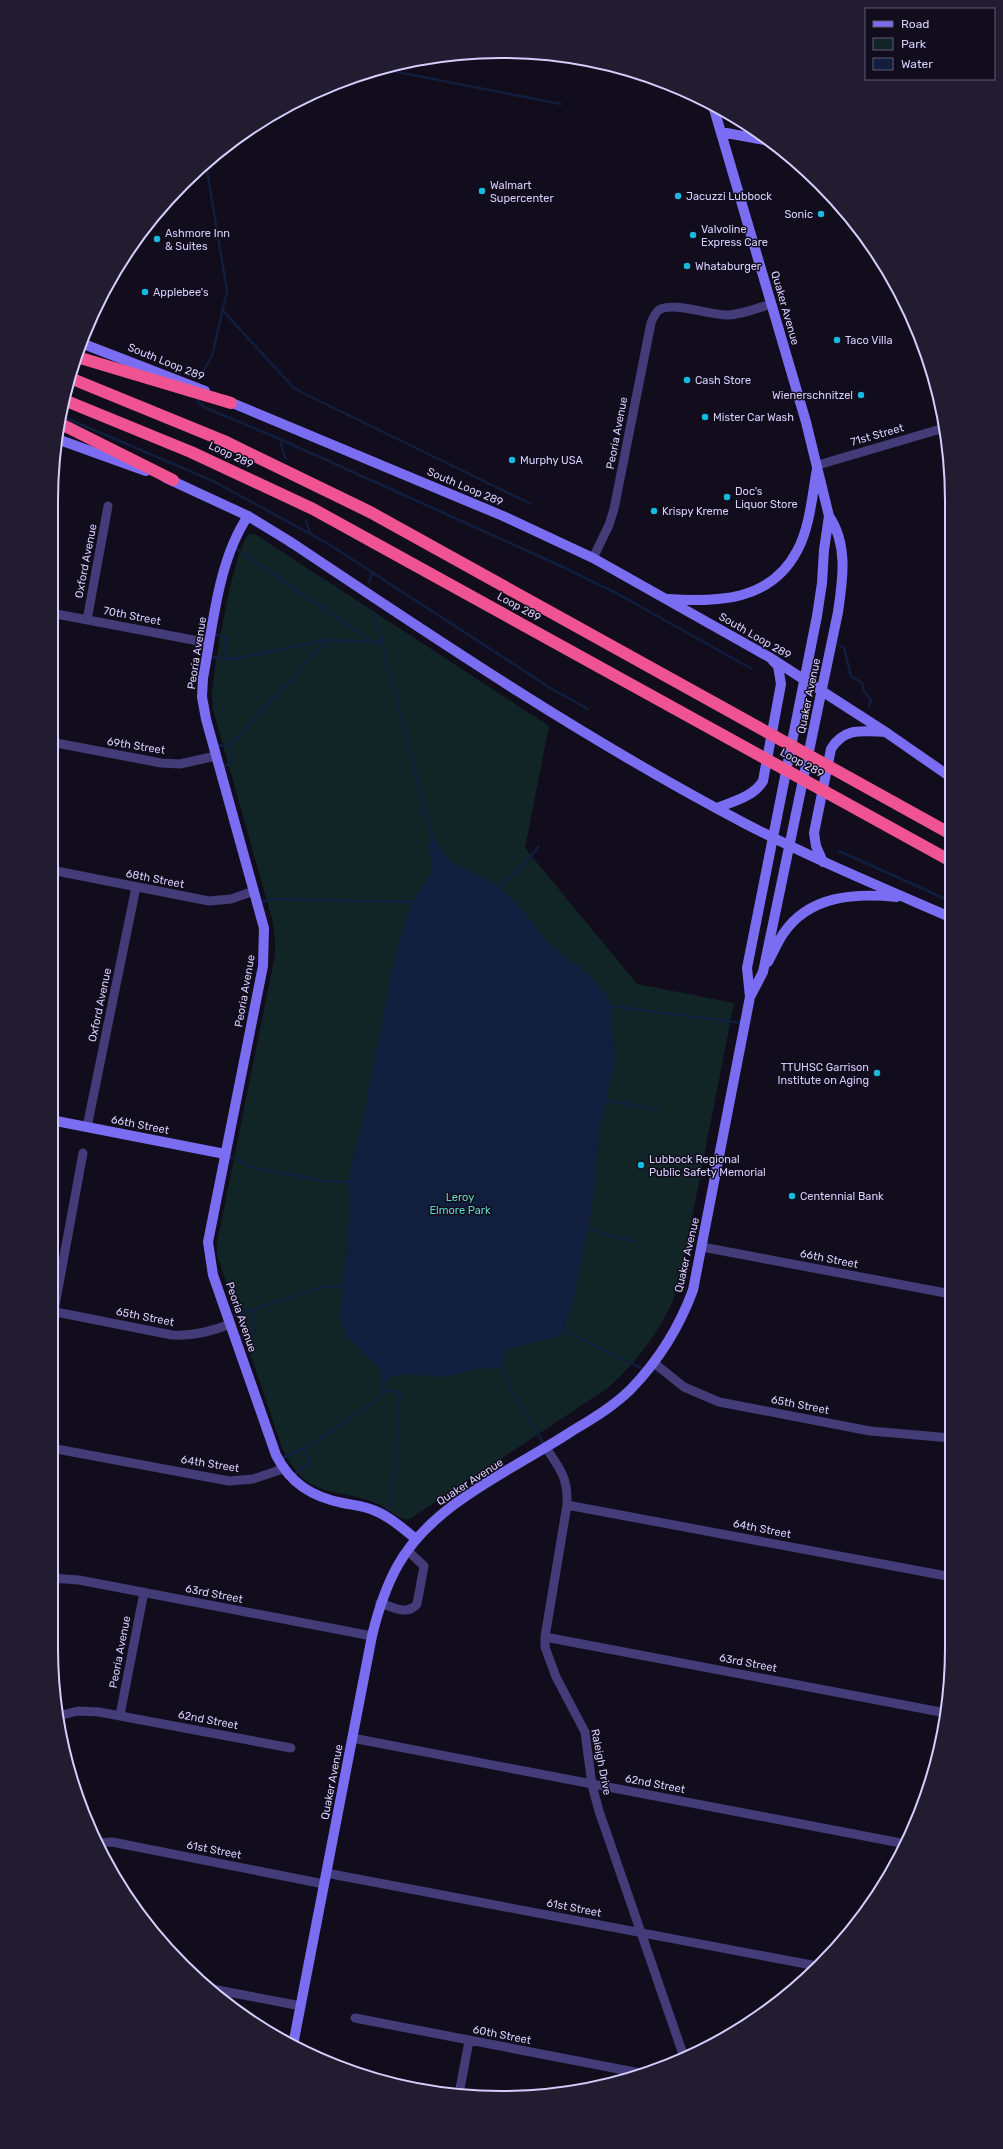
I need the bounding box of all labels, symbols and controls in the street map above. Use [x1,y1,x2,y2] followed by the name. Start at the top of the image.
[865,8,995,80] legend
[901,17,929,31] text: Road
[901,37,927,51] text: Park
[901,57,933,71] text: Water
[490,179,555,205] place label: Walmart Supercenter
[477,186,487,196] marker: Walmart Supercenter
[686,190,772,203] place label: Jacuzzi Lubbock
[673,191,683,201] marker: Jacuzzi Lubbock
[784,208,813,221] place label: Sonic
[816,209,826,219] marker: Sonic
[701,223,768,249] place label: Valvoline Express Care
[165,227,230,253] place label: Ashmore Inn & Suites
[688,230,698,240] marker: Valvoline Express Care
[152,234,162,244] marker: Ashmore Inn & Suites
[695,260,762,273] place label: Whataburger
[682,261,692,271] marker: Whataburger
[768,269,802,347] street label: Quaker Avenue
[153,286,209,299] place label: Applebee's
[140,287,150,297] marker: Applebee's
[845,334,892,347] place label: Taco Villa
[832,335,842,345] marker: Taco Villa
[126,341,206,383] street label: South Loop 289
[695,374,751,387] place label: Cash Store
[682,375,692,385] marker: Cash Store
[772,389,853,402] place label: Wienerschnitzel
[856,390,866,400] marker: Wienerschnitzel
[604,396,630,470] street label: Peoria Avenue
[713,411,794,424] place label: Mister Car Wash
[700,412,710,422] marker: Mister Car Wash
[849,421,906,449] street label: 71st Street
[207,439,255,471] street label: Loop 289
[520,454,584,467] place label: Murphy USA
[507,455,517,465] marker: Murphy USA
[425,465,505,509] street label: South Loop 289
[735,485,798,511] place label: Doc's Liquor Store
[722,492,732,502] marker: Doc's Liquor Store
[662,505,729,518] place label: Krispy Kreme
[649,506,659,516] marker: Krispy Kreme
[72,523,100,599] street label: Oxford Avenue
[495,590,543,624] street label: Loop 289
[102,604,162,628] street label: 70th Street
[717,610,793,662] street label: South Loop 289
[185,616,209,690] street label: Peoria Avenue
[795,657,823,735] street label: Quaker Avenue
[106,735,167,757] street label: 69th Street
[778,746,826,780] street label: Loop 289
[125,867,186,891] street label: 68th Street
[232,954,258,1028] street label: Peoria Avenue
[86,967,114,1043] street label: Oxford Avenue
[778,1061,869,1087] place label: TTUHSC Garrison Institute on Aging
[872,1068,882,1078] marker: TTUHSC Garrison Institute on Aging
[110,1113,171,1137] street label: 66th Street
[649,1153,766,1179] place label: Lubbock Regional Public Safety Memorial
[636,1160,646,1170] marker: Lubbock Regional Public Safety Memorial
[800,1190,884,1203] place label: Centennial Bank
[429,1191,491,1217] park label: Leroy Elmore Park
[787,1191,797,1201] marker: Centennial Bank
[672,1216,702,1294] street label: Quaker Avenue
[799,1247,860,1271] street label: 66th Street
[223,1280,259,1354] street label: Peoria Avenue
[115,1305,176,1329] street label: 65th Street
[770,1393,831,1417] street label: 65th Street
[180,1453,241,1475] street label: 64th Street
[434,1456,506,1508] street label: Quaker Avenue
[732,1517,793,1541] street label: 64th Street
[184,1582,245,1606] street label: 63rd Street
[107,1615,133,1689] street label: Peoria Avenue
[718,1651,779,1675] street label: 63rd Street
[177,1708,240,1732] street label: 62nd Street
[588,1728,614,1796] street label: Raleigh Drive
[318,1743,346,1821] street label: Quaker Avenue
[624,1772,687,1796] street label: 62nd Street
[186,1838,243,1862] street label: 61st Street
[546,1896,603,1920] street label: 61st Street
[472,2023,533,2047] street label: 60th Street

